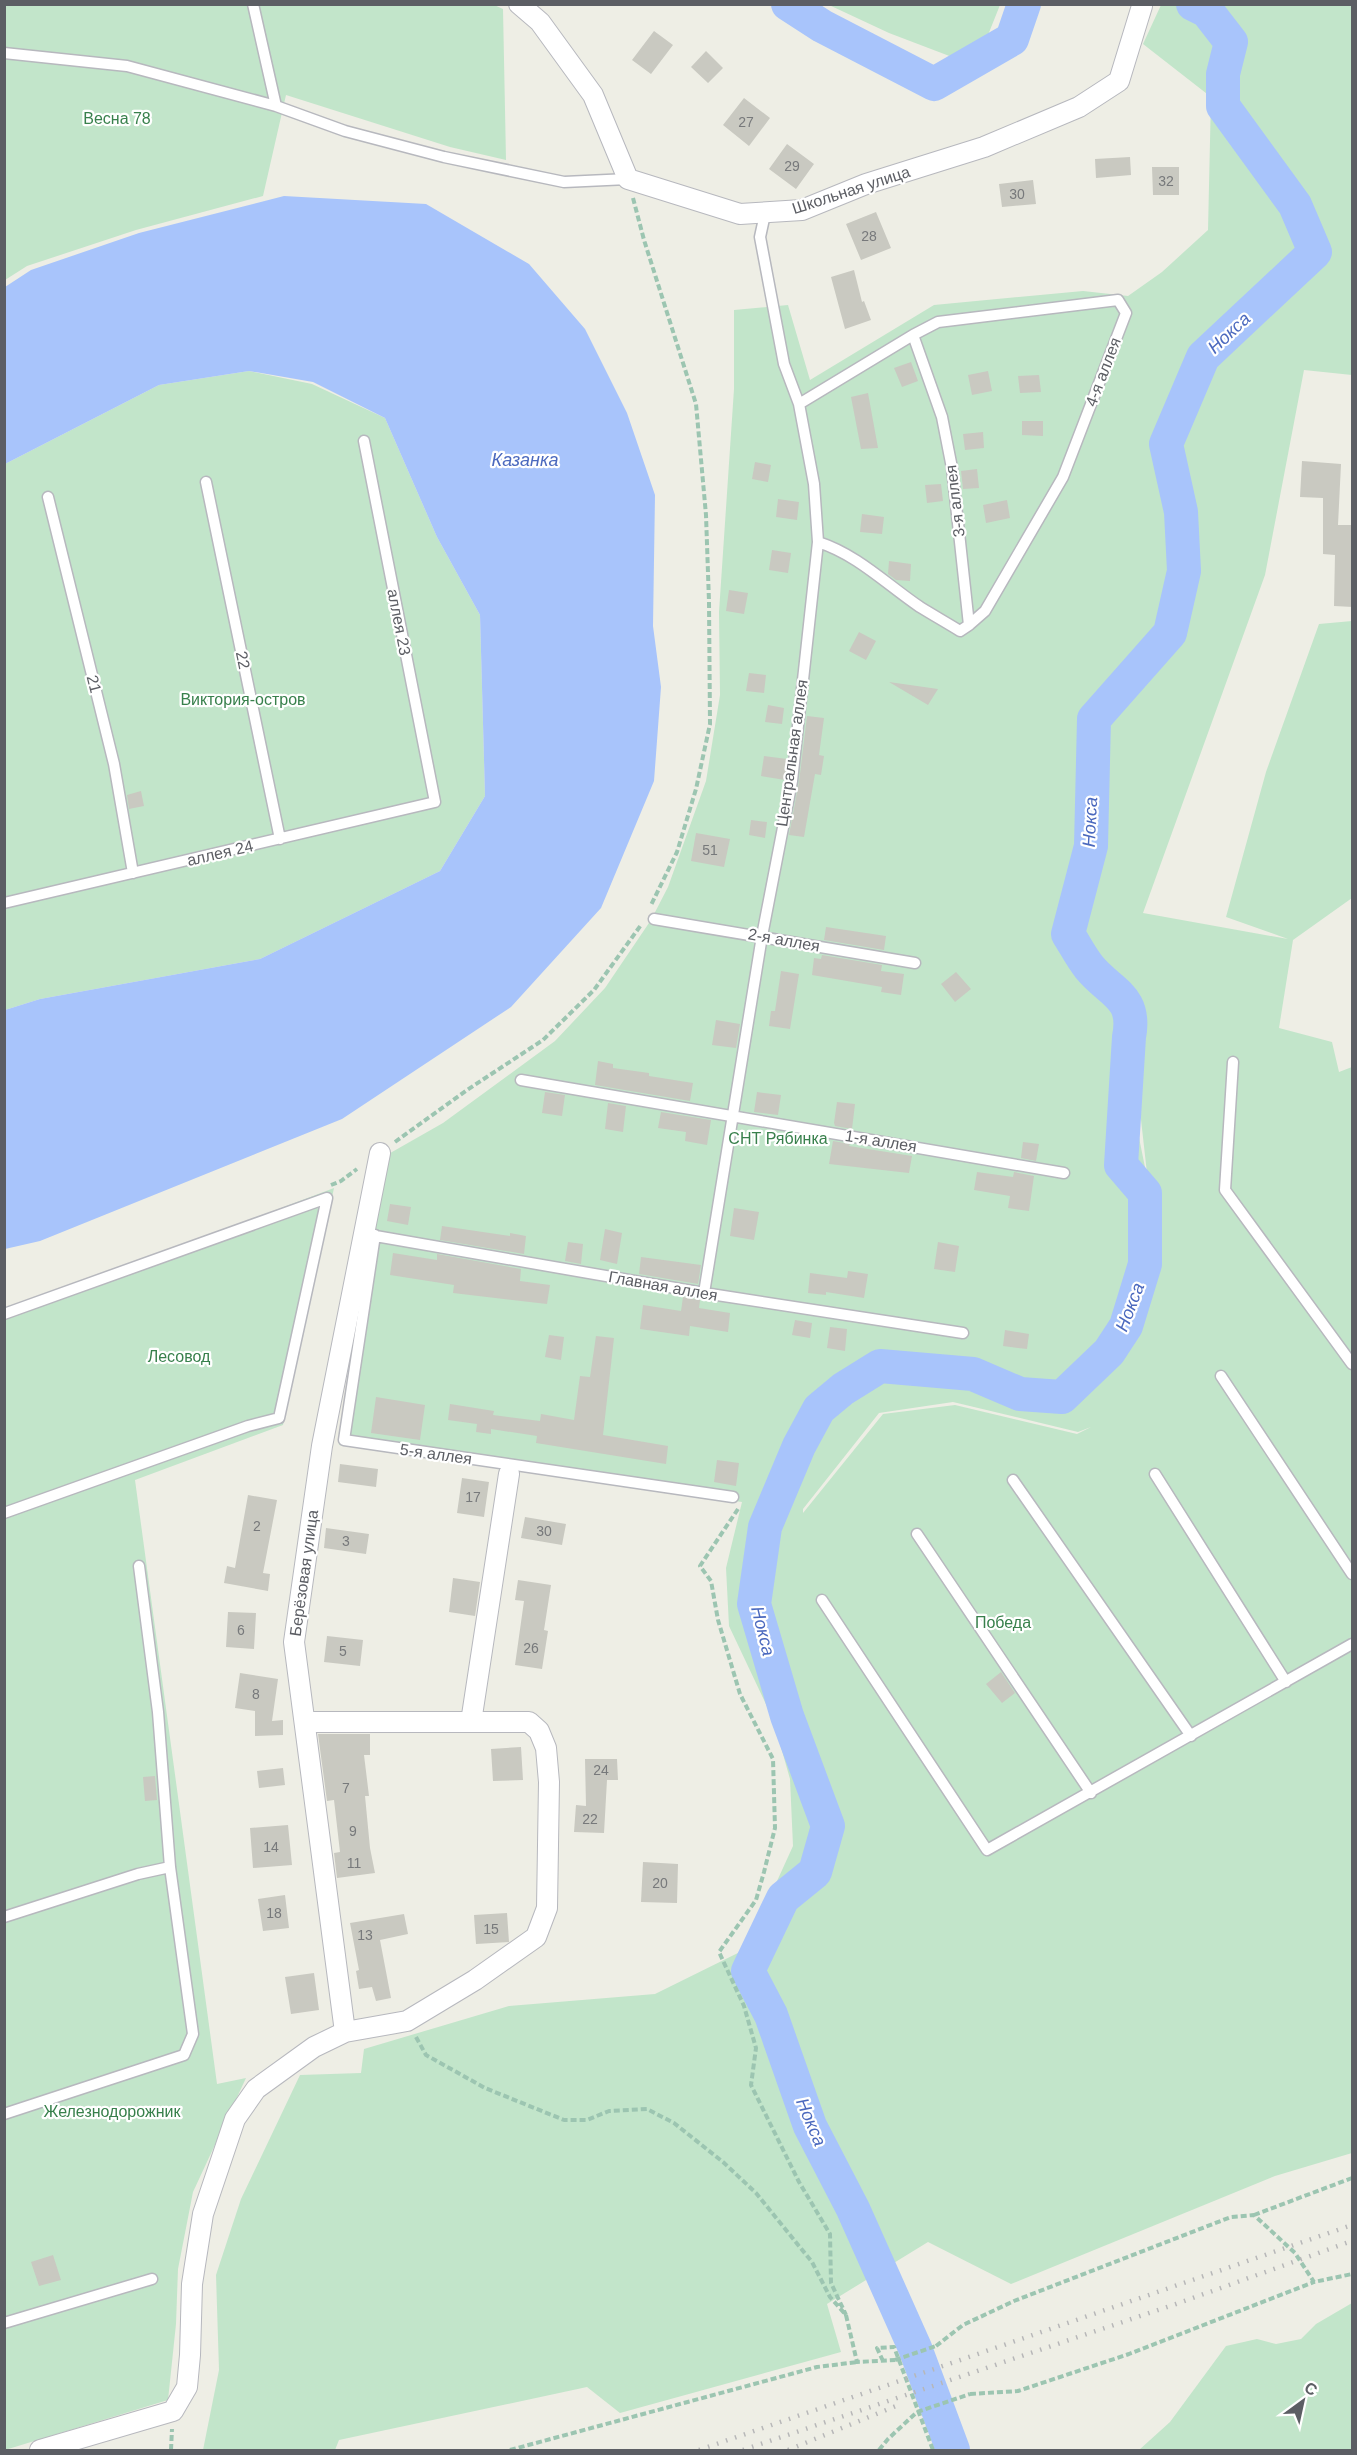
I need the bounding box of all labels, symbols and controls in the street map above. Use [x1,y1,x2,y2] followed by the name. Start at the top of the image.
[83,110,151,127] park label: Весна 78
[738,114,754,130] house number: 27
[784,158,800,174] house number: 29
[790,163,912,217] street label: Школьная улица
[1158,173,1174,189] house number: 32
[1009,186,1025,202] house number: 30
[861,228,877,244] house number: 28
[1204,309,1254,357] water label: Нокса
[1082,335,1124,409] street label: 4-я аллея
[492,450,558,470] water label: Казанка
[942,464,968,538] street label: 3-я аллея
[384,587,414,657] street label: аллея 23
[233,650,253,671] street label: 22
[84,673,104,695] street label: 21
[773,678,811,828] street label: Центральная аллея
[180,691,306,708] park label: Виктория-остров
[1079,796,1101,848] water label: Нокса
[185,837,255,869] street label: аллея 24
[702,842,718,858] house number: 51
[747,925,821,955] street label: 2-я аллея
[844,1127,918,1155] street label: 1-я аллея
[728,1130,828,1147] park label: СНТ Рябинка
[607,1268,719,1304] street label: Главная аллея
[1112,1280,1148,1334] water label: Нокса
[148,1348,211,1365] park label: Лесовод
[399,1441,473,1467] street label: 5-я аллея
[465,1489,481,1505] house number: 17
[287,1509,321,1637] street label: Берёзовая улица
[253,1518,261,1534] house number: 2
[536,1523,552,1539] house number: 30
[342,1533,350,1549] house number: 3
[747,1604,779,1658] water label: Нокса
[975,1614,1031,1631] park label: Победа
[237,1622,245,1638] house number: 6
[523,1640,539,1656] house number: 26
[339,1643,347,1659] house number: 5
[252,1686,260,1702] house number: 8
[593,1762,609,1778] house number: 24
[342,1780,350,1796] house number: 7
[582,1811,598,1827] house number: 22
[349,1823,357,1839] house number: 9
[263,1839,279,1855] house number: 14
[347,1855,361,1871] house number: 11
[652,1875,668,1891] house number: 20
[266,1905,282,1921] house number: 18
[483,1921,499,1937] house number: 15
[357,1927,373,1943] house number: 13
[792,2095,830,2149] water label: Нокса
[44,2103,181,2120] park label: Железнодорожник
[1273,2371,1333,2431] north arrow
[1301,2379,1321,2399] text: С

